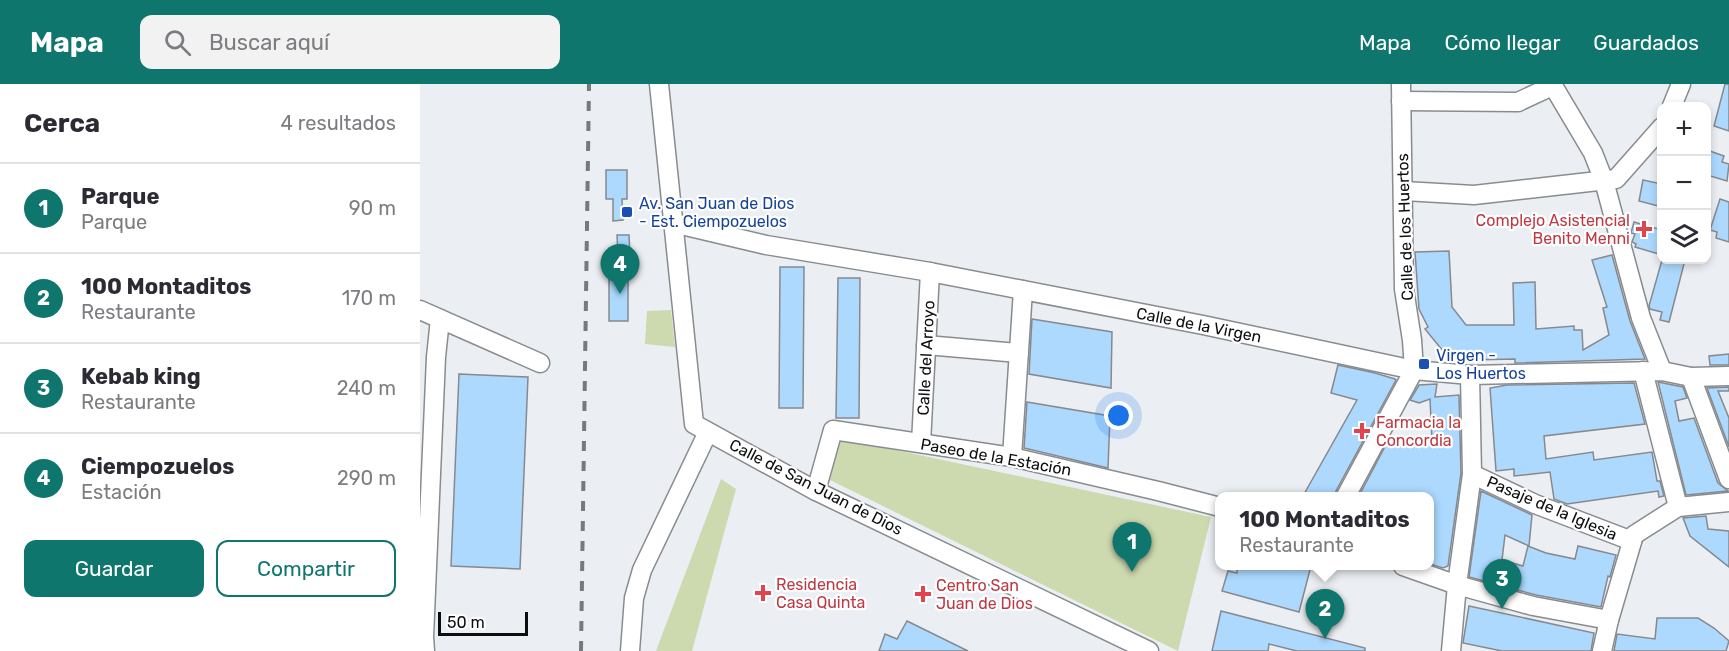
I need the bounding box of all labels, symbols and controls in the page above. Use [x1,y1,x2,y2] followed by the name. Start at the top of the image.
[140,15,560,69] search box
[30,26,104,59] text: Mapa
[161,26,194,59] icon: search
[209,29,329,56] text: Buscar aquí
[1359,30,1411,55] text: Mapa
[1444,30,1560,55] text: Cómo llegar
[1593,30,1699,55] text: Guardados
[1657,102,1711,264] map controls
[1657,102,1711,156] button: +
[24,108,100,139] text: Cerca
[281,111,396,135] text: 4 resultados
[1393,153,1417,301] street label: Calle de los Huertos
[1657,156,1711,210] button: −
[81,183,160,210] text: Parque
[639,194,794,231] place label: Av. San Juan de Dios - Est. Ciempozuelos
[39,196,48,220] text: 1
[349,196,396,220] text: 90 m
[620,205,634,219] marker: Av. San Juan de Dios - Est. Ciempozuelos
[81,210,147,234] text: Parque
[1657,210,1711,264] button: layers
[1476,211,1630,248] place label: Complejo Asistencial Benito Menni
[1635,220,1653,238] marker: Complejo Asistencial Benito Menni
[600,244,640,294] pin: 4
[81,273,252,300] text: 100 Montaditos
[37,286,50,310] text: 2
[342,286,396,310] text: 170 m
[81,300,196,324] text: Restaurante
[913,300,939,416] street label: Calle del Arroyo
[1135,304,1263,346] street label: Calle de la Virgen
[1436,346,1526,383] place label: Virgen - Los Huertos
[1417,357,1431,371] marker: Virgen - Los Huertos
[81,363,201,390] text: Kebab king
[37,376,50,400] text: 3
[337,376,396,400] text: 240 m
[81,390,196,414] text: Restaurante
[1104,401,1133,430] your location
[1376,413,1461,450] place label: Farmacia la Concordia
[1353,422,1371,440] marker: Farmacia la Concordia
[919,434,1073,480] street label: Paseo de la Estación
[726,435,906,539] street label: Calle de San Juan de Dios
[81,453,234,480] text: Ciempozuelos
[37,466,50,490] text: 4
[337,466,396,490] text: 290 m
[1484,472,1620,544] street label: Pasaje de la Iglesia
[81,480,162,504] text: Estación
[1215,492,1434,570] popup
[1239,506,1410,533] text: 100 Montaditos
[1112,522,1152,572] pin: 1
[1239,533,1354,557] text: Restaurante
[24,540,204,597] button: Guardar
[216,540,396,597] button: Compartir
[1482,560,1522,609] pin: 3
[776,575,865,612] place label: Residencia Casa Quinta
[936,576,1033,613] place label: Centro San Juan de Dios
[754,584,772,602] marker: Residencia Casa Quinta
[914,585,932,603] marker: Centro San Juan de Dios
[1306,590,1344,639] pin: 2
[438,609,528,636] scale bar
[447,613,485,632] text: 50 m

